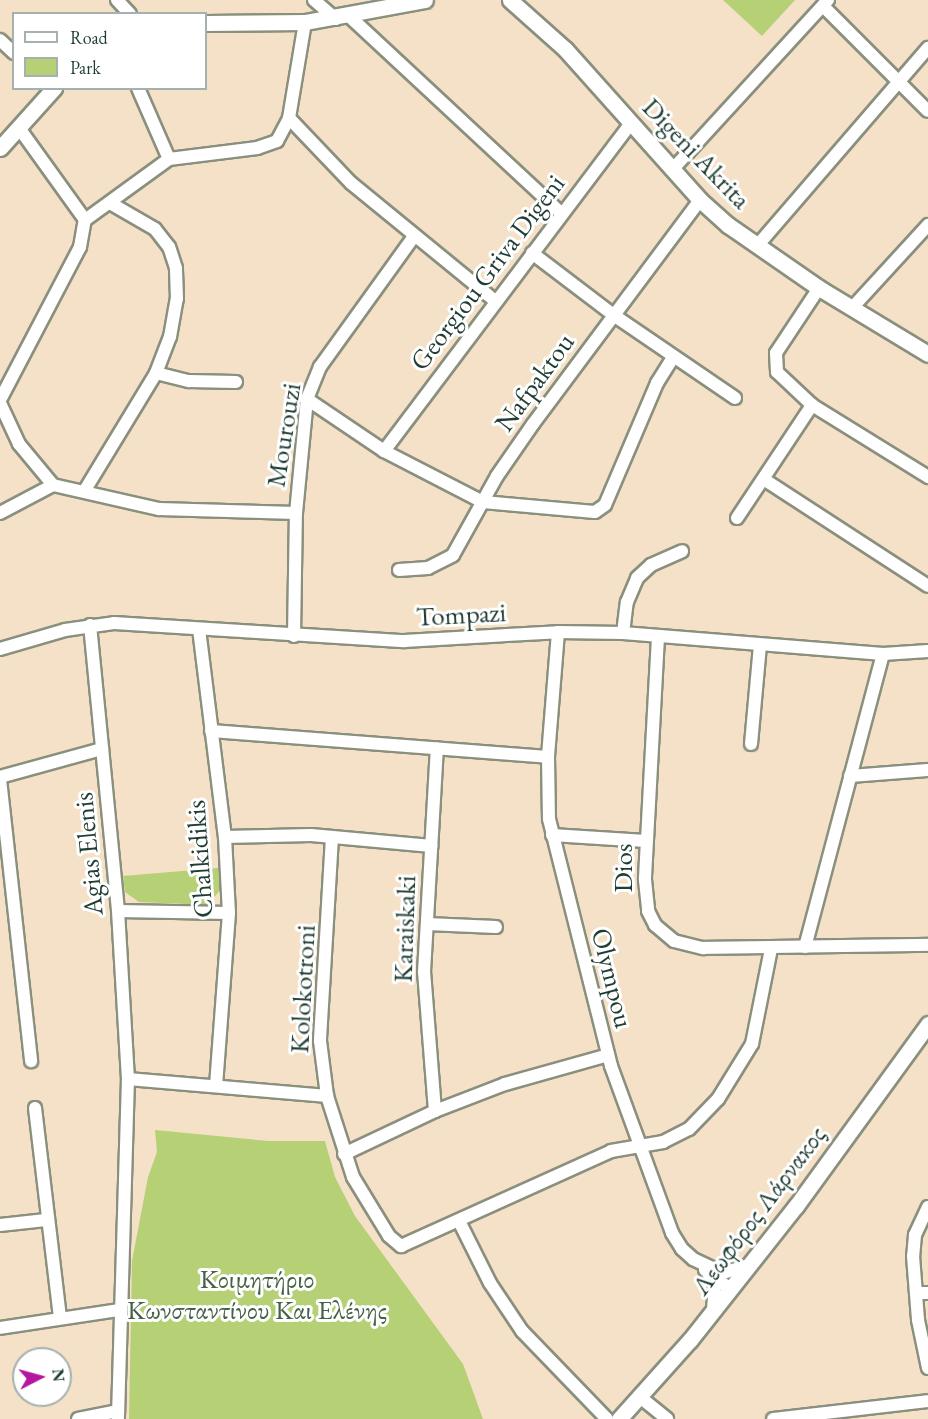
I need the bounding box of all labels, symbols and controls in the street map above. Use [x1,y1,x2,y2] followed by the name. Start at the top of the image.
[12,12,207,90] legend
[70,26,108,49] text: Road
[70,56,101,79] text: Park
[636,91,758,215] street label: Digeni Akrita
[403,168,571,376] street label: Georgiou Griva Digeni
[487,326,581,438] street label: Nafpaktou
[259,381,307,489] street label: Mourouzi
[415,595,507,633] street label: Tompazi
[66,791,110,917] street label: Agias Elenis
[179,799,219,919] street label: Chalkidikis
[607,843,639,893] street label: Dios
[386,875,422,983] street label: Karaiskaki
[282,924,322,1054] street label: Kolokotroni
[585,925,641,1031] street label: Olympou
[684,1119,832,1301] street label: Λεωφόρος Λάρνακος
[127,1262,387,1325] park label: Κοιμητήριο Κωνσταντίνου Και Ελένης
[12,1347,72,1407] north arrow
[47,1368,70,1383] text: N

